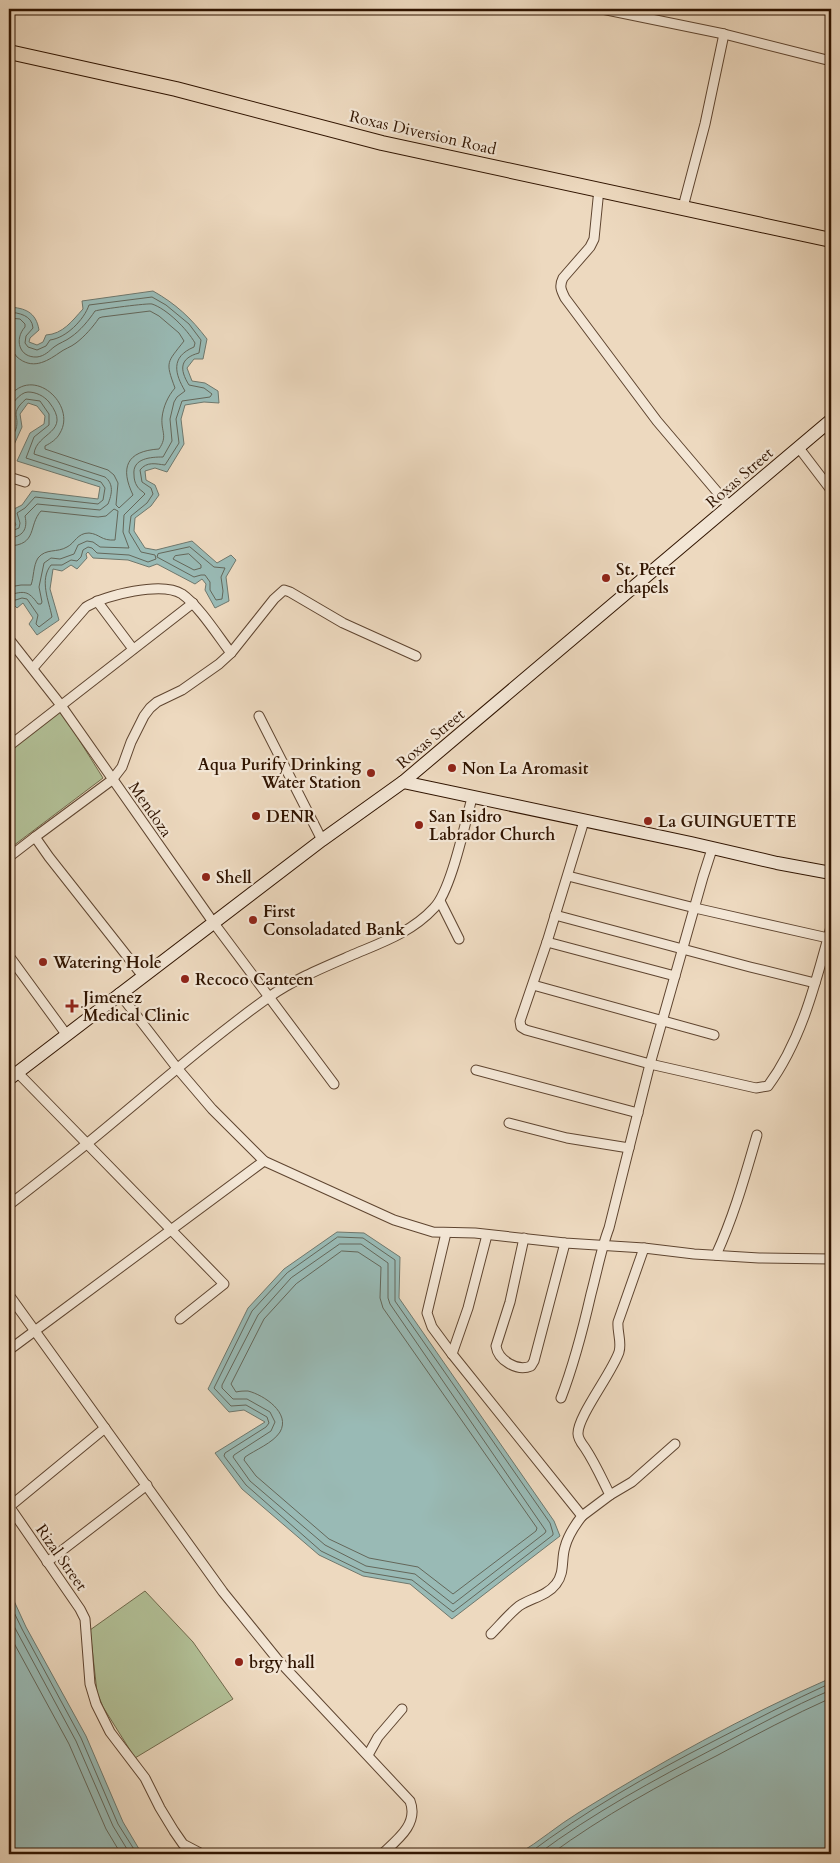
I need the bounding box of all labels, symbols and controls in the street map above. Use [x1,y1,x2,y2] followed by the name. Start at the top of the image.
[347,105,499,161] street label: Roxas Diversion Road
[701,442,778,513] street label: Roxas Street
[616,559,676,599] place label: St. Peter chapels
[600,572,612,584] marker: St. Peter chapels
[392,704,469,774] street label: Roxas Street
[198,754,362,794] place label: Aqua Purify Drinking Water Station
[462,758,589,780] place label: Non La Aromasit
[446,762,458,774] marker: Non La Aromasit
[365,767,377,779] marker: Aqua Purify Drinking Water Station
[123,778,177,842] street label: Mendoza
[266,806,316,828] place label: DENR
[429,806,555,846] place label: San Isidro Labrador Church
[250,810,262,822] marker: DENR
[658,811,797,833] place label: La GUINGUETTE
[642,815,654,827] marker: La GUINGUETTE
[413,819,425,831] marker: San Isidro Labrador Church
[216,867,252,889] place label: Shell
[200,871,212,883] marker: Shell
[263,901,405,941] place label: First Consoladated Bank
[247,914,259,926] marker: First Consoladated Bank
[52,952,162,974] place label: Watering Hole
[37,956,49,968] marker: Watering Hole
[195,969,314,991] place label: Recoco Canteen
[179,973,191,985] marker: Recoco Canteen
[81,987,190,1027] place label: Jimenez Medical Clinic
[65,999,79,1013] marker: Jimenez Medical Clinic
[30,1520,92,1595] street label: Rizal Street
[249,1652,315,1674] place label: brgy hall
[233,1656,245,1668] marker: brgy hall

